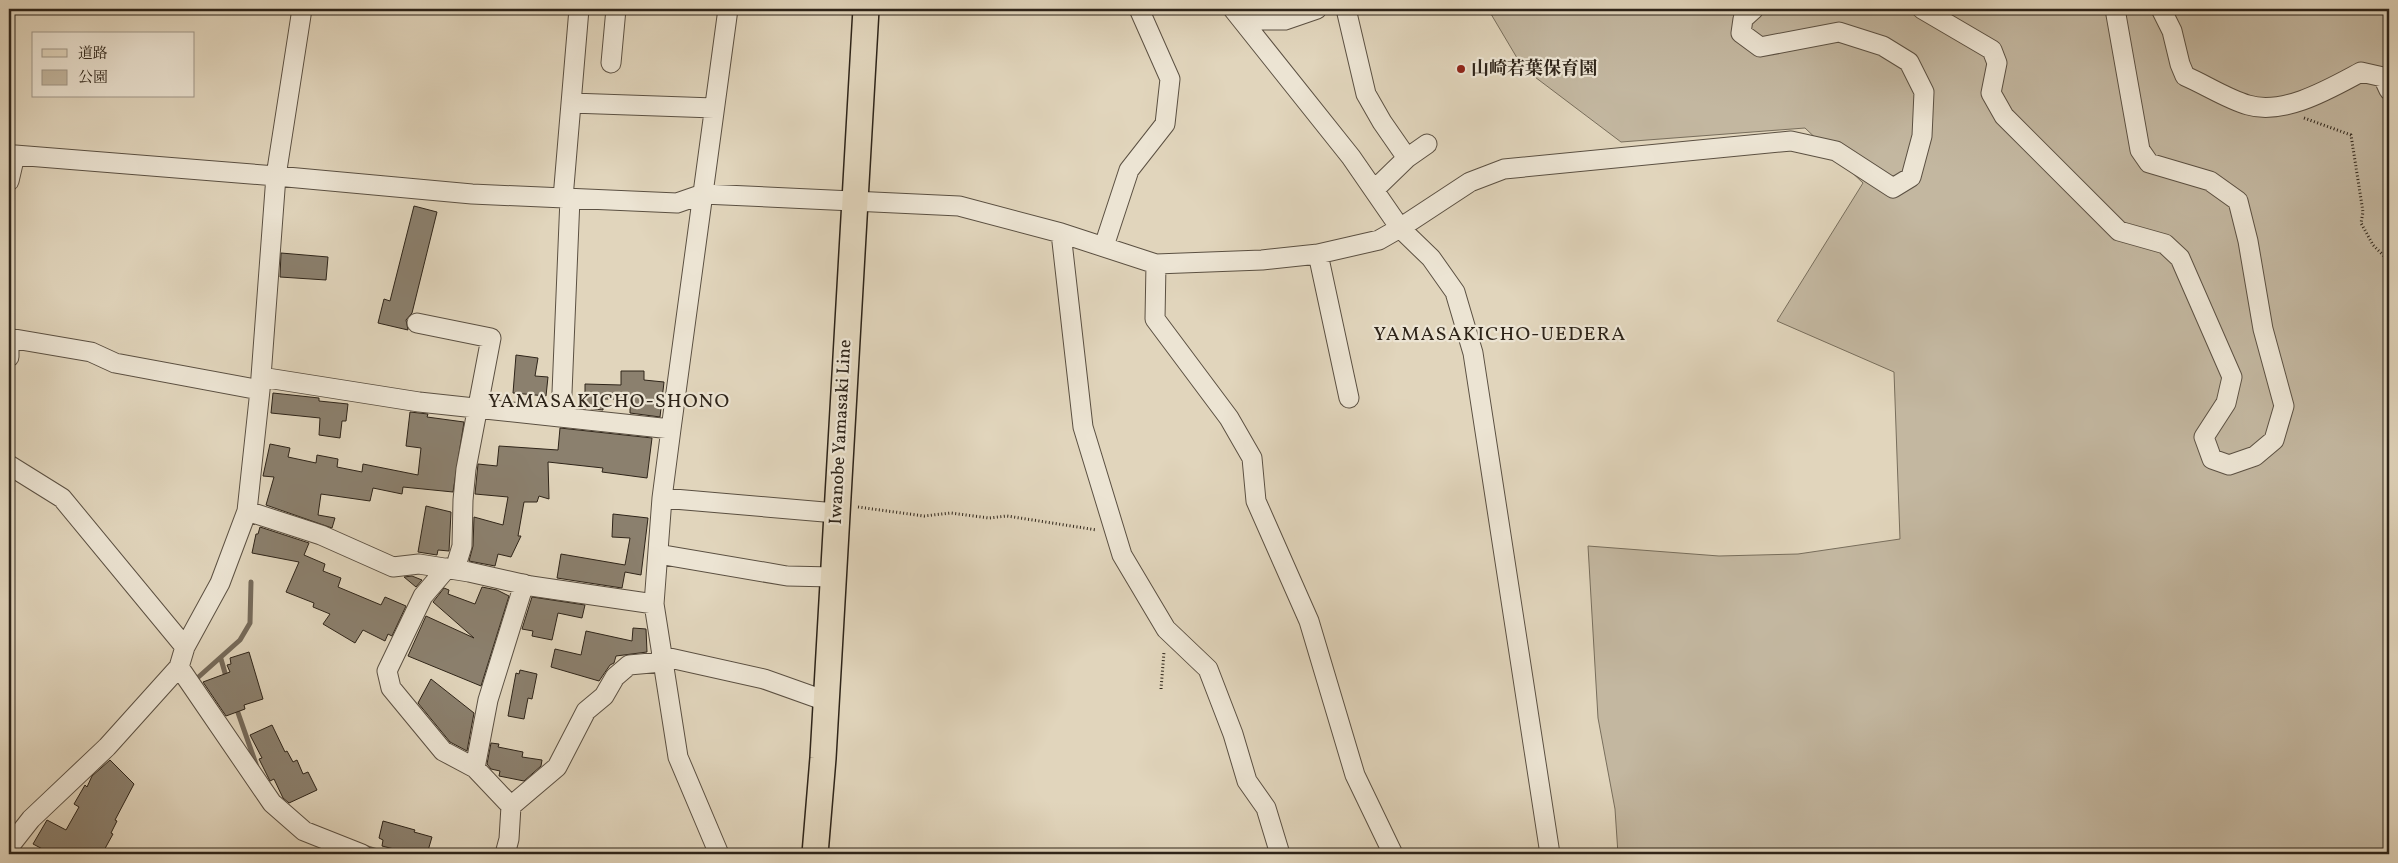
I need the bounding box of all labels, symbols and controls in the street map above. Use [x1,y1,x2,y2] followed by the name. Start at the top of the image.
[32,32,195,98] legend
[78,44,108,65] text: 道路
[1471,57,1597,82] place label: 山崎若葉保育園
[1455,63,1467,75] marker: 山崎若葉保育園
[78,68,108,89] text: 公園
[1374,321,1626,349] district label: YAMASAKICHO-UEDERA
[824,339,858,525] street label: Iwanobe Yamasaki Line
[488,388,730,416] district label: YAMASAKICHO-SHONO

